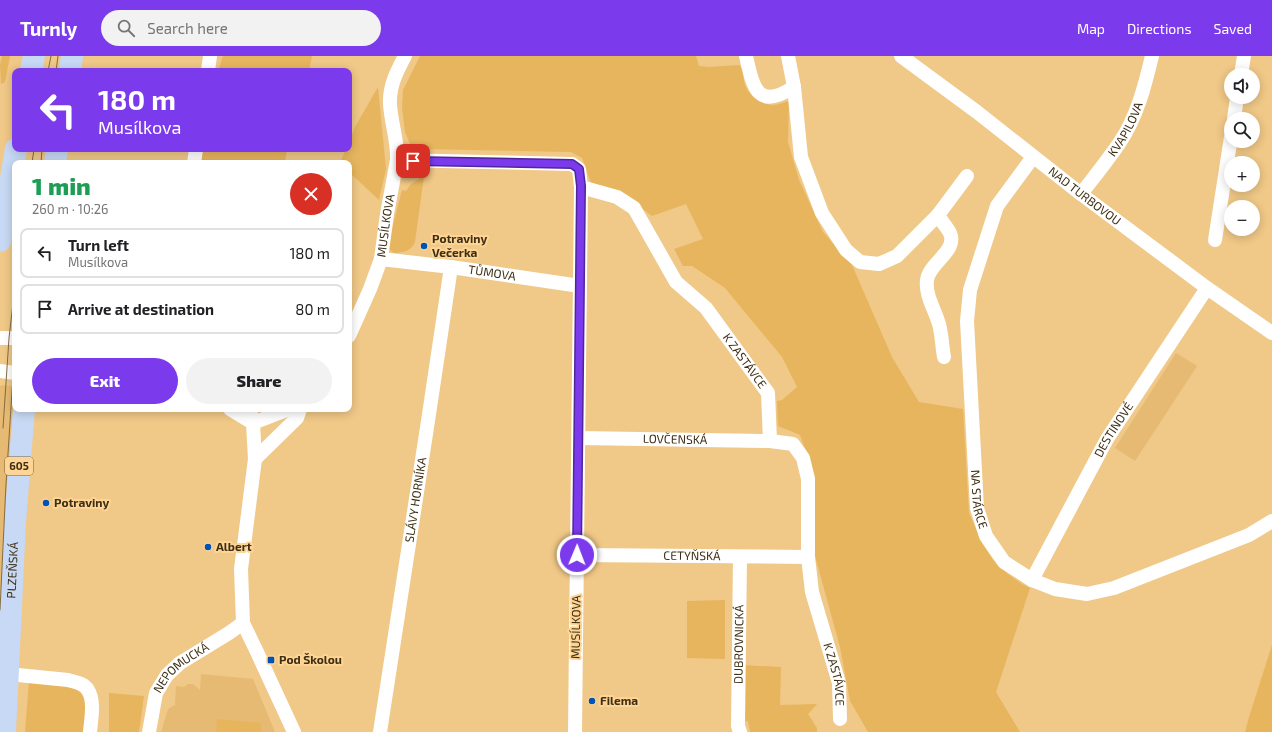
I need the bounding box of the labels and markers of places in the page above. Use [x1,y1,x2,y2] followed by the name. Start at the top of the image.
[396,144,430,178] pin
[432,231,488,259] place label: Potraviny Večerka
[419,241,429,251] marker: Potraviny Večerka
[54,495,110,510] place label: Potraviny
[41,498,51,508] marker: Potraviny
[216,539,252,553] place label: Albert
[203,542,213,552] marker: Albert
[279,652,342,666] place label: Pod Školou
[266,655,276,665] marker: Pod Školou
[600,693,638,707] place label: Filema
[587,696,597,706] marker: Filema

